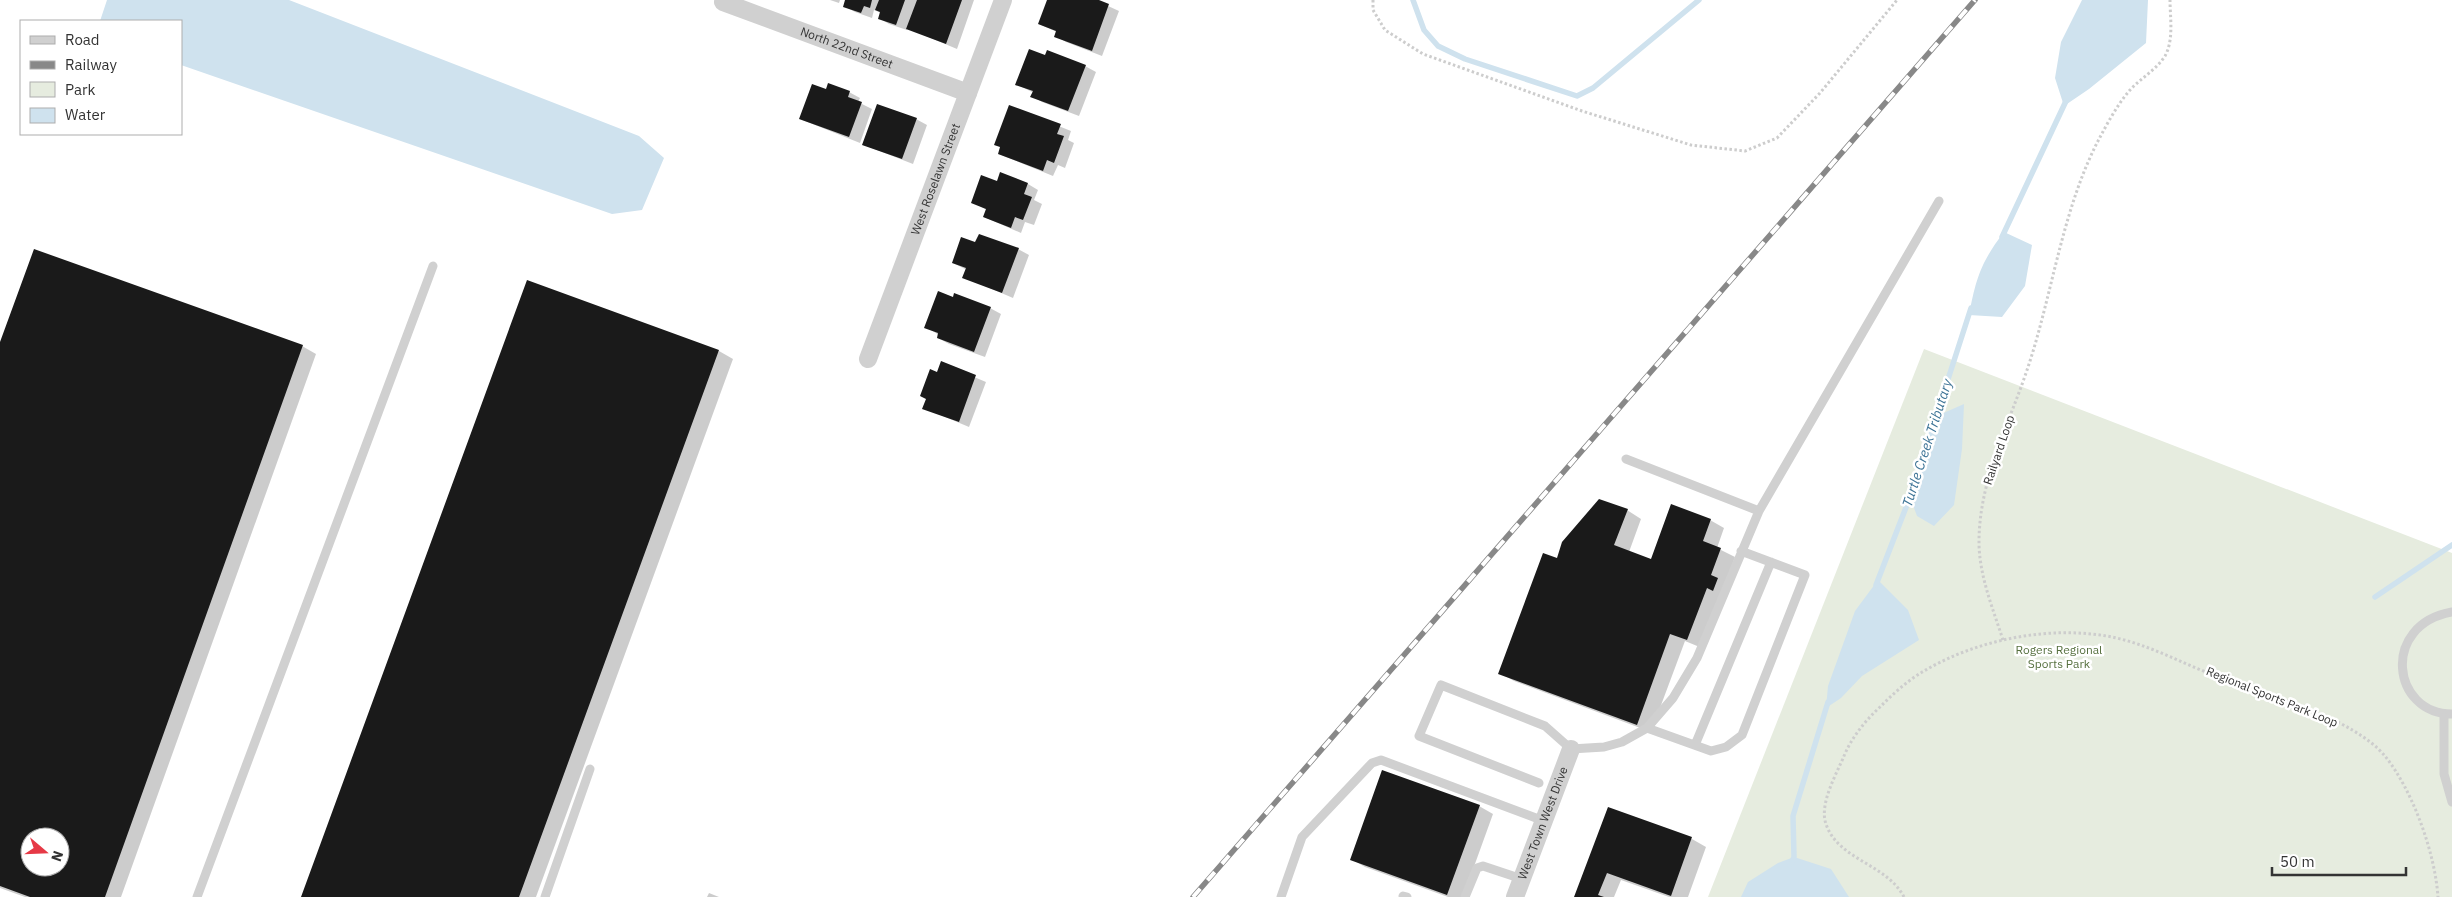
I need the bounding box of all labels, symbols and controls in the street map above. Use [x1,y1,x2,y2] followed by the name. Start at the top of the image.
[20,20,182,135] legend
[798,23,895,71] street label: North 22nd Street
[65,30,100,49] text: Road
[65,55,118,74] text: Railway
[65,80,95,99] text: Park
[65,105,106,124] text: Water
[907,121,963,237] street label: West Roselawn Street
[1898,376,1957,509] water label: Turtle Creek Tributary
[1980,413,2017,487] street label: Railyard Loop
[2016,642,2102,671] park label: Rogers Regional Sports Park
[2204,663,2340,730] street label: Regional Sports Park Loop
[1514,764,1571,881] street label: West Town West Drive
[20,827,70,877] north arrow
[2272,844,2406,876] scale bar
[47,849,67,864] text: N
[2280,852,2315,871] text: 50 m

